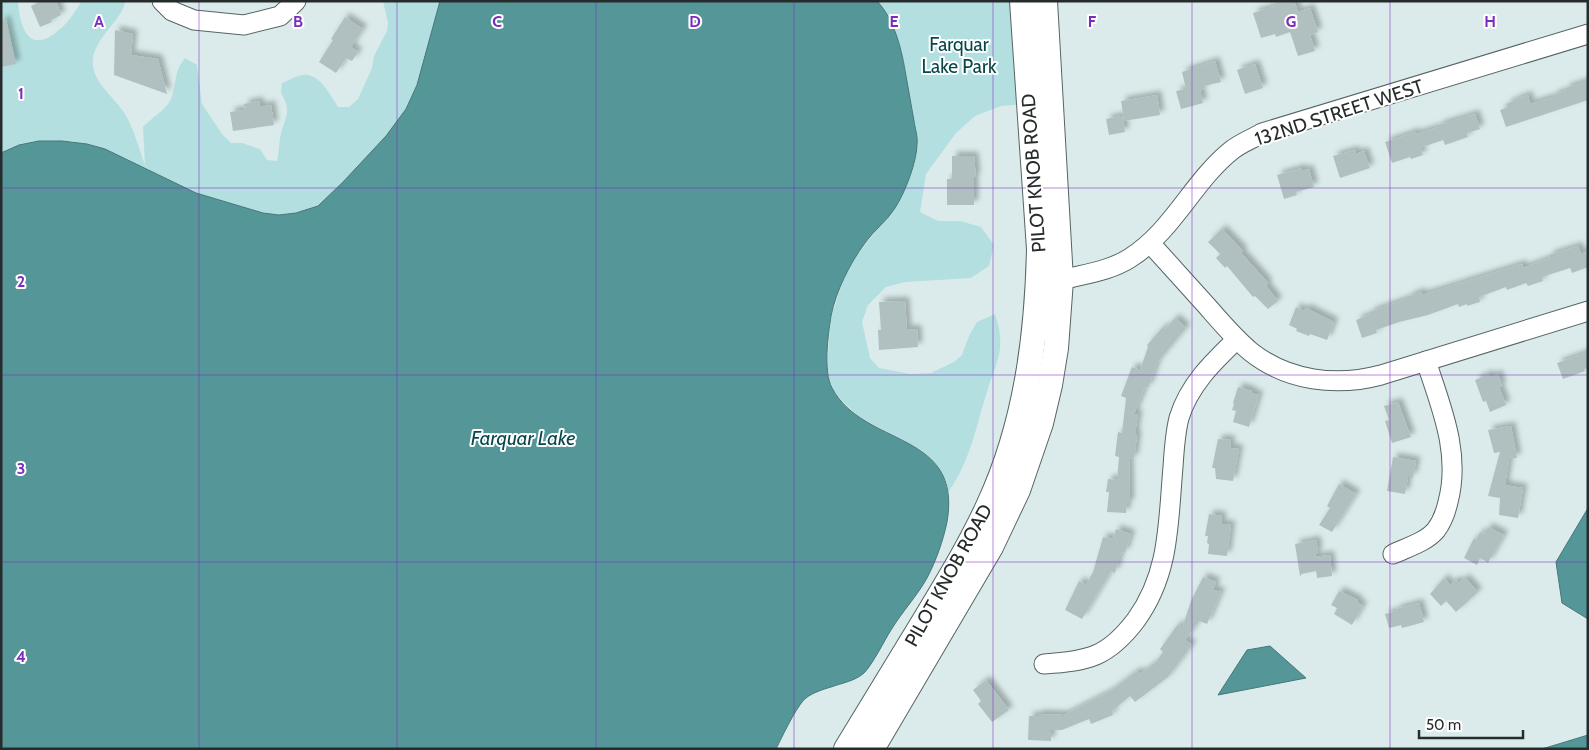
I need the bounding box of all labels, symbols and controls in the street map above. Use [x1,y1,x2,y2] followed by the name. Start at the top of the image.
[94,12,104,31] text: A
[293,12,303,31] text: B
[492,12,502,31] text: C
[689,12,701,31] text: D
[889,12,899,31] text: E
[1088,12,1097,31] text: F
[1286,12,1296,31] text: G
[1484,12,1496,31] text: H
[922,33,997,78] park label: Farquar Lake Park
[1252,74,1426,151] street label: 132ND STREET WEST
[18,84,24,103] text: 1
[1016,93,1051,253] street label: PILOT KNOB ROAD
[17,272,25,291] text: 2
[471,426,575,450] water label: Farquar Lake
[17,459,25,478] text: 3
[900,500,997,650] street label: PILOT KNOB ROAD
[16,647,26,666] text: 4
[1419,708,1523,740] scale bar
[1426,716,1461,734] text: 50 m

